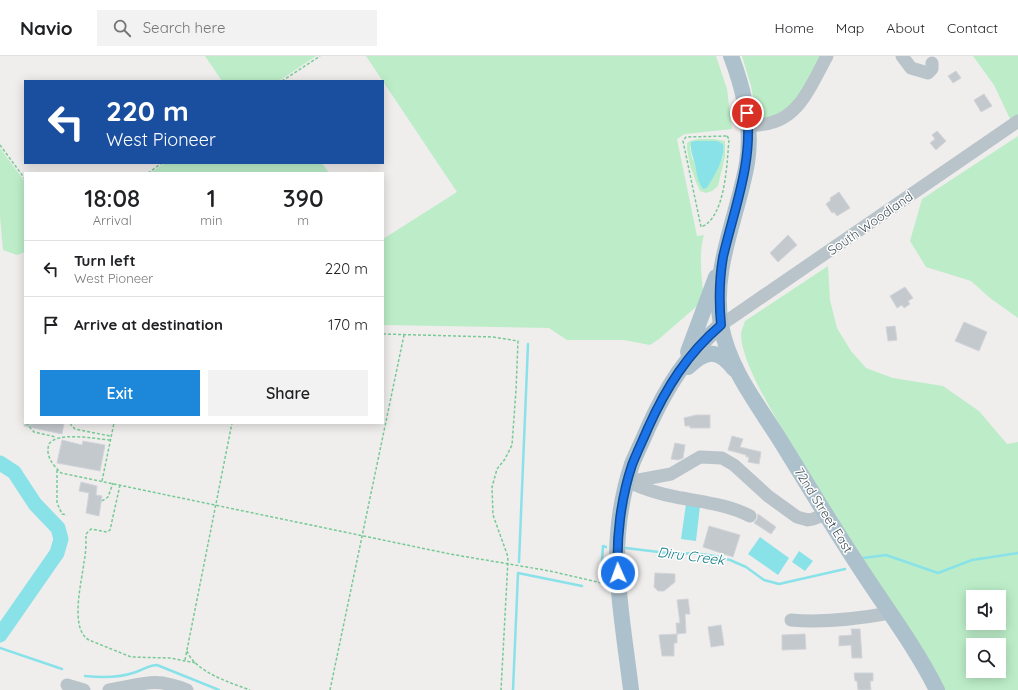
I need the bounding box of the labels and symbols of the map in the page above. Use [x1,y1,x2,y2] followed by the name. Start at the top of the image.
[730,96,764,130] pin
[824,188,916,258] street label: South Woodland
[791,464,857,556] street label: 72nd Street East
[656,543,727,569] water label: Diru Creek
[597,552,639,594] position arrow

